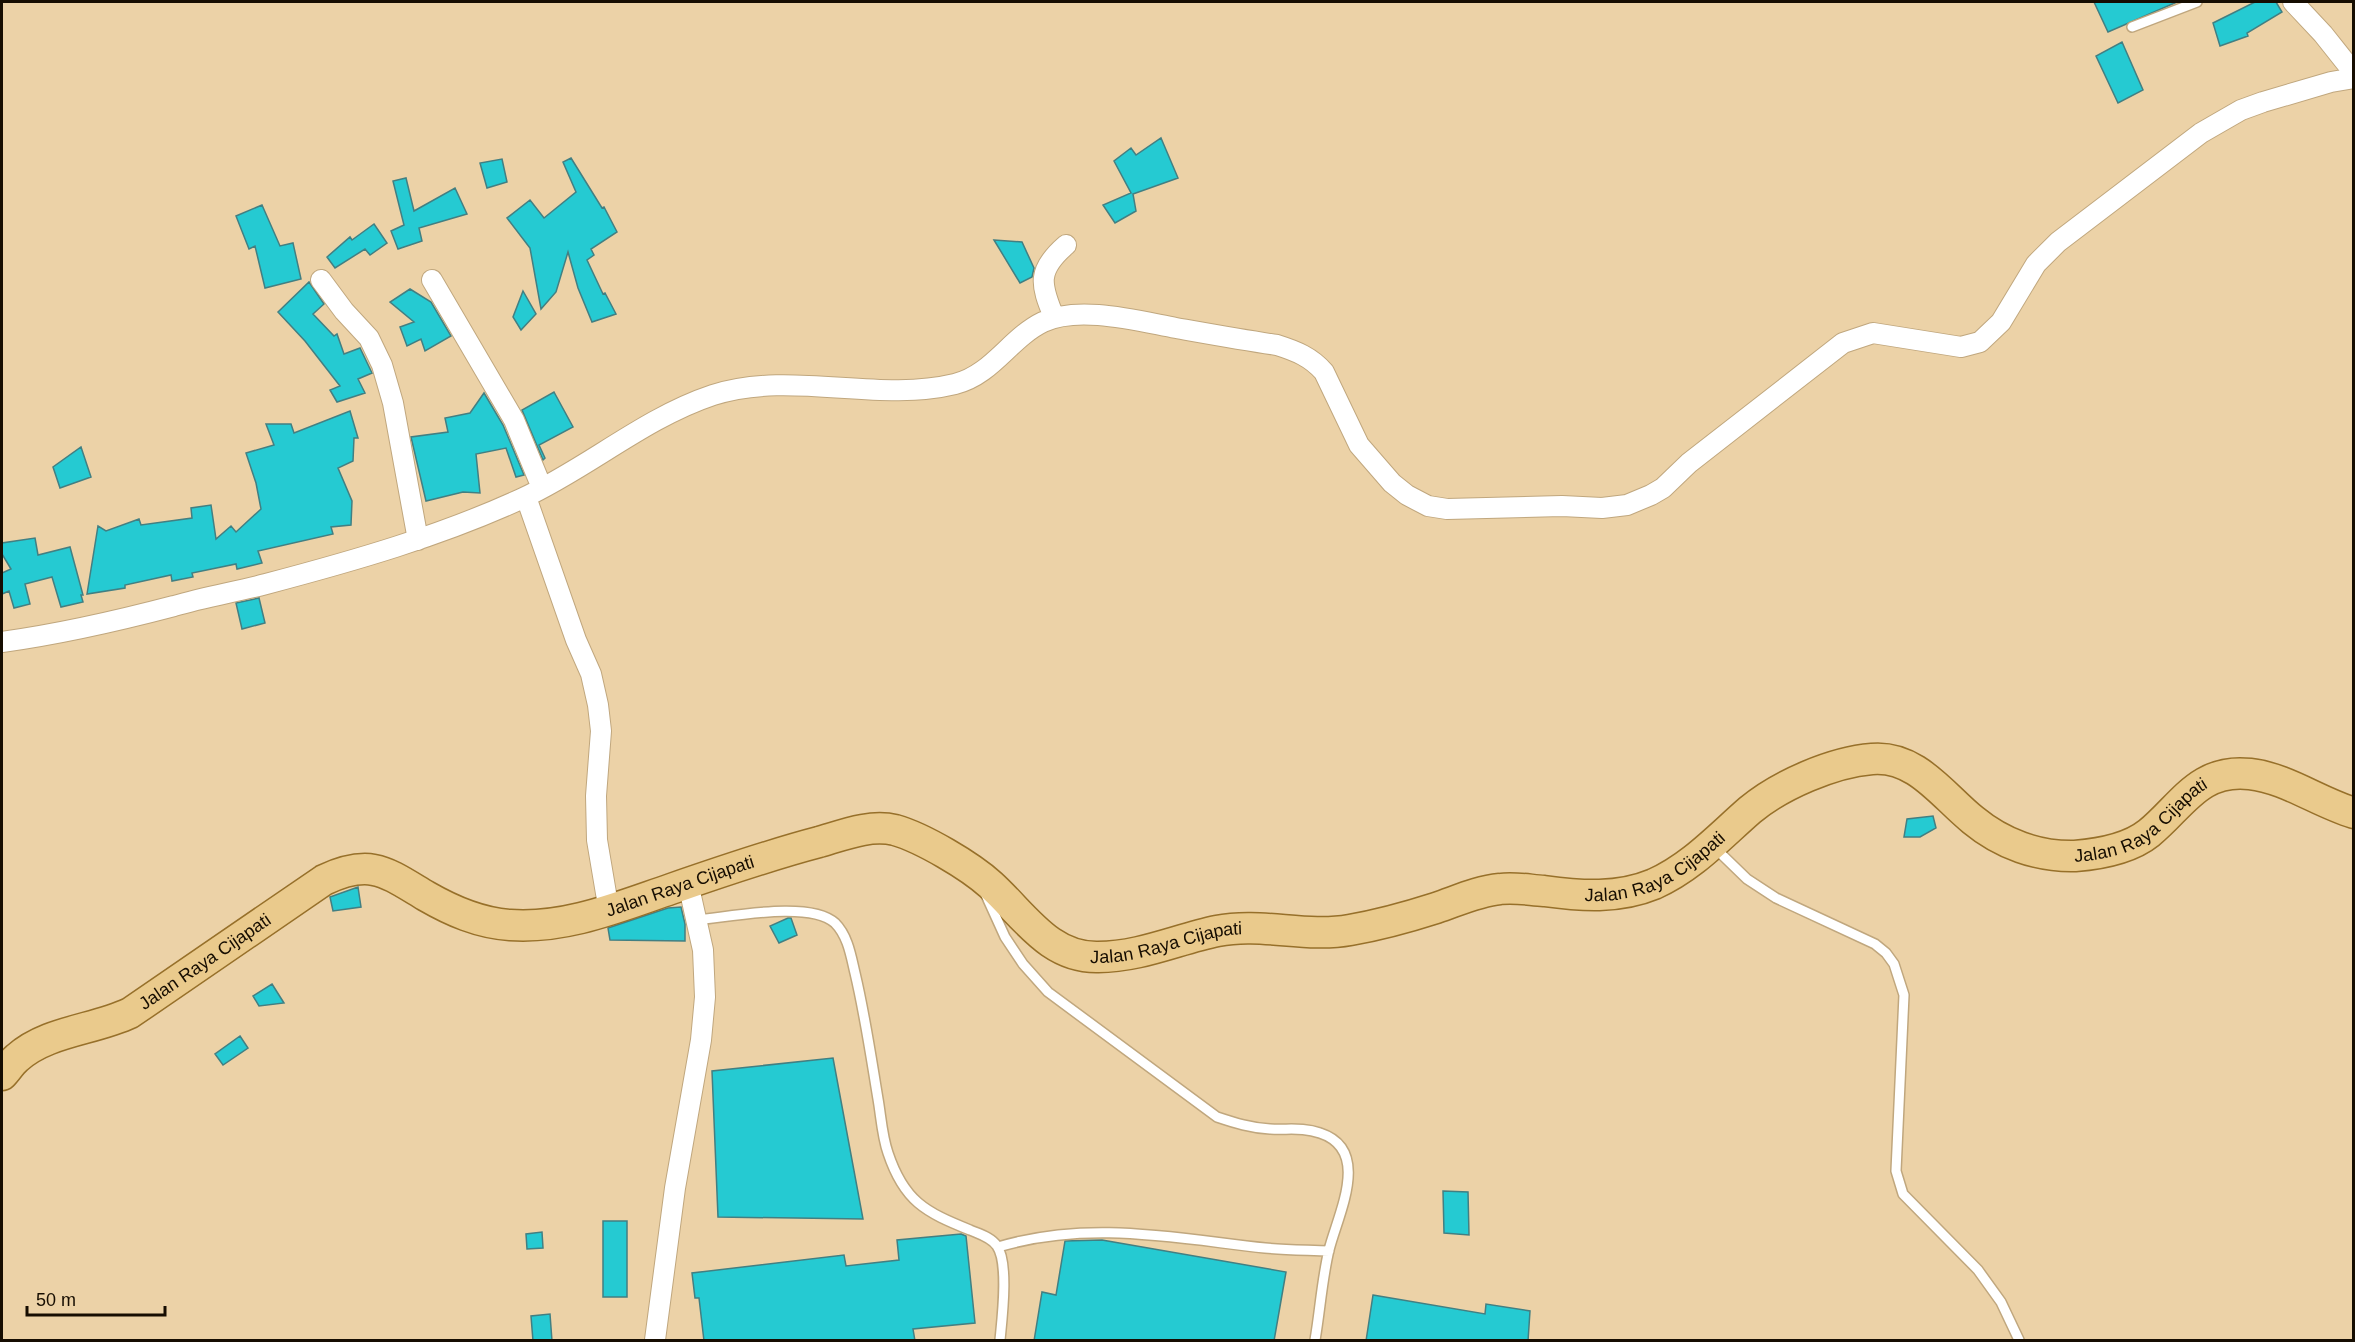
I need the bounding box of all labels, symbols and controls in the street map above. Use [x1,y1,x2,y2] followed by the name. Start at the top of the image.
[2073,774,2210,866] street label: Jalan Raya Cijapati
[1584,828,1729,905] street label: Jalan Raya Cijapati
[604,852,757,920] street label: Jalan Raya Cijapati
[135,910,275,1014] street label: Jalan Raya Cijapati
[1090,918,1243,967] street label: Jalan Raya Cijapati
[27,1279,165,1317] scale bar
[36,1290,76,1310] text: 50 m

